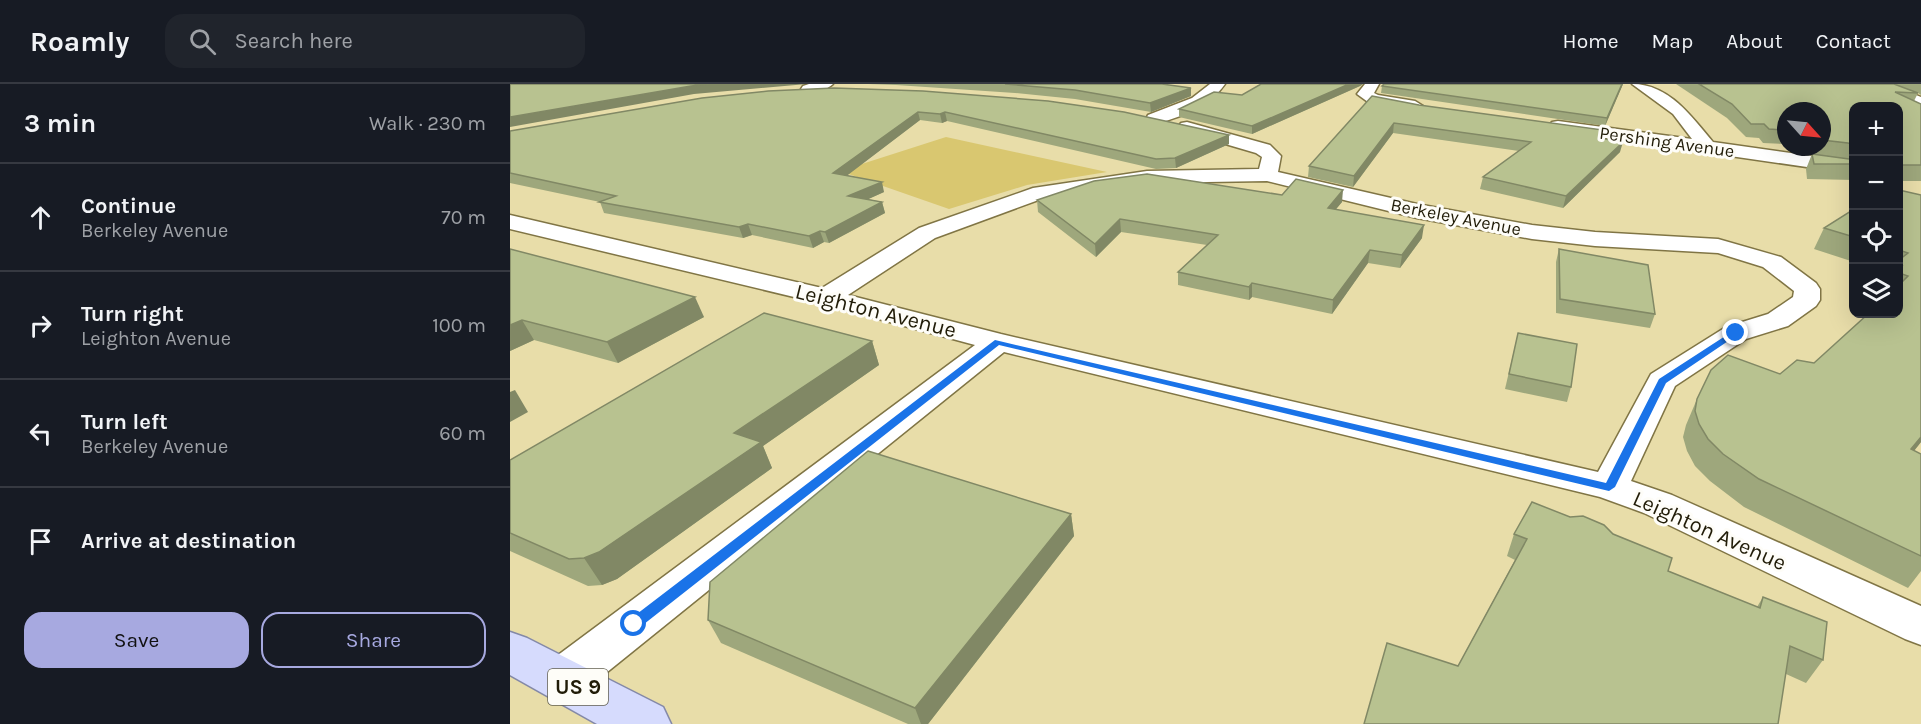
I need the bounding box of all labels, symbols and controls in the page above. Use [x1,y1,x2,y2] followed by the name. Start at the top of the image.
[165,14,585,68] search box
[30,25,129,58] text: Roamly
[186,25,219,58] icon: search
[234,28,353,54] text: Search here
[1563,29,1619,53] text: Home
[1652,29,1693,53] text: Map
[1726,29,1783,53] text: About
[1816,29,1891,53] text: Contact
[1777,102,1831,156] north arrow
[1849,102,1903,318] map controls
[1849,102,1903,156] button: +
[24,108,96,139] text: 3 min
[369,112,486,135] text: Walk · 230 m
[1598,122,1736,162] street label: Pershing Avenue
[1849,156,1903,210] button: −
[81,193,176,219] text: Continue
[1389,194,1523,240] street label: Berkeley Avenue
[24,201,57,234] icon: ahead
[441,206,486,229] text: 70 m
[1849,210,1903,264] button: locate
[81,219,228,242] text: Berkeley Avenue
[1849,264,1903,318] button: layers
[793,278,959,344] street label: Leighton Avenue
[81,301,184,327] text: Turn right
[24,309,57,342] icon: right
[432,314,486,337] text: 100 m
[1722,319,1748,345] route end
[81,327,231,350] text: Leighton Avenue
[81,409,168,435] text: Turn left
[24,417,57,450] icon: left
[439,422,486,445] text: 60 m
[81,435,228,458] text: Berkeley Avenue
[1629,485,1790,576] street label: Leighton Avenue
[24,525,57,558] icon: arrive
[81,528,296,554] text: Arrive at destination
[620,610,646,636] route start
[24,612,249,668] button: Save
[261,612,486,668] button: Share
[548,669,608,705] road number: US 9

